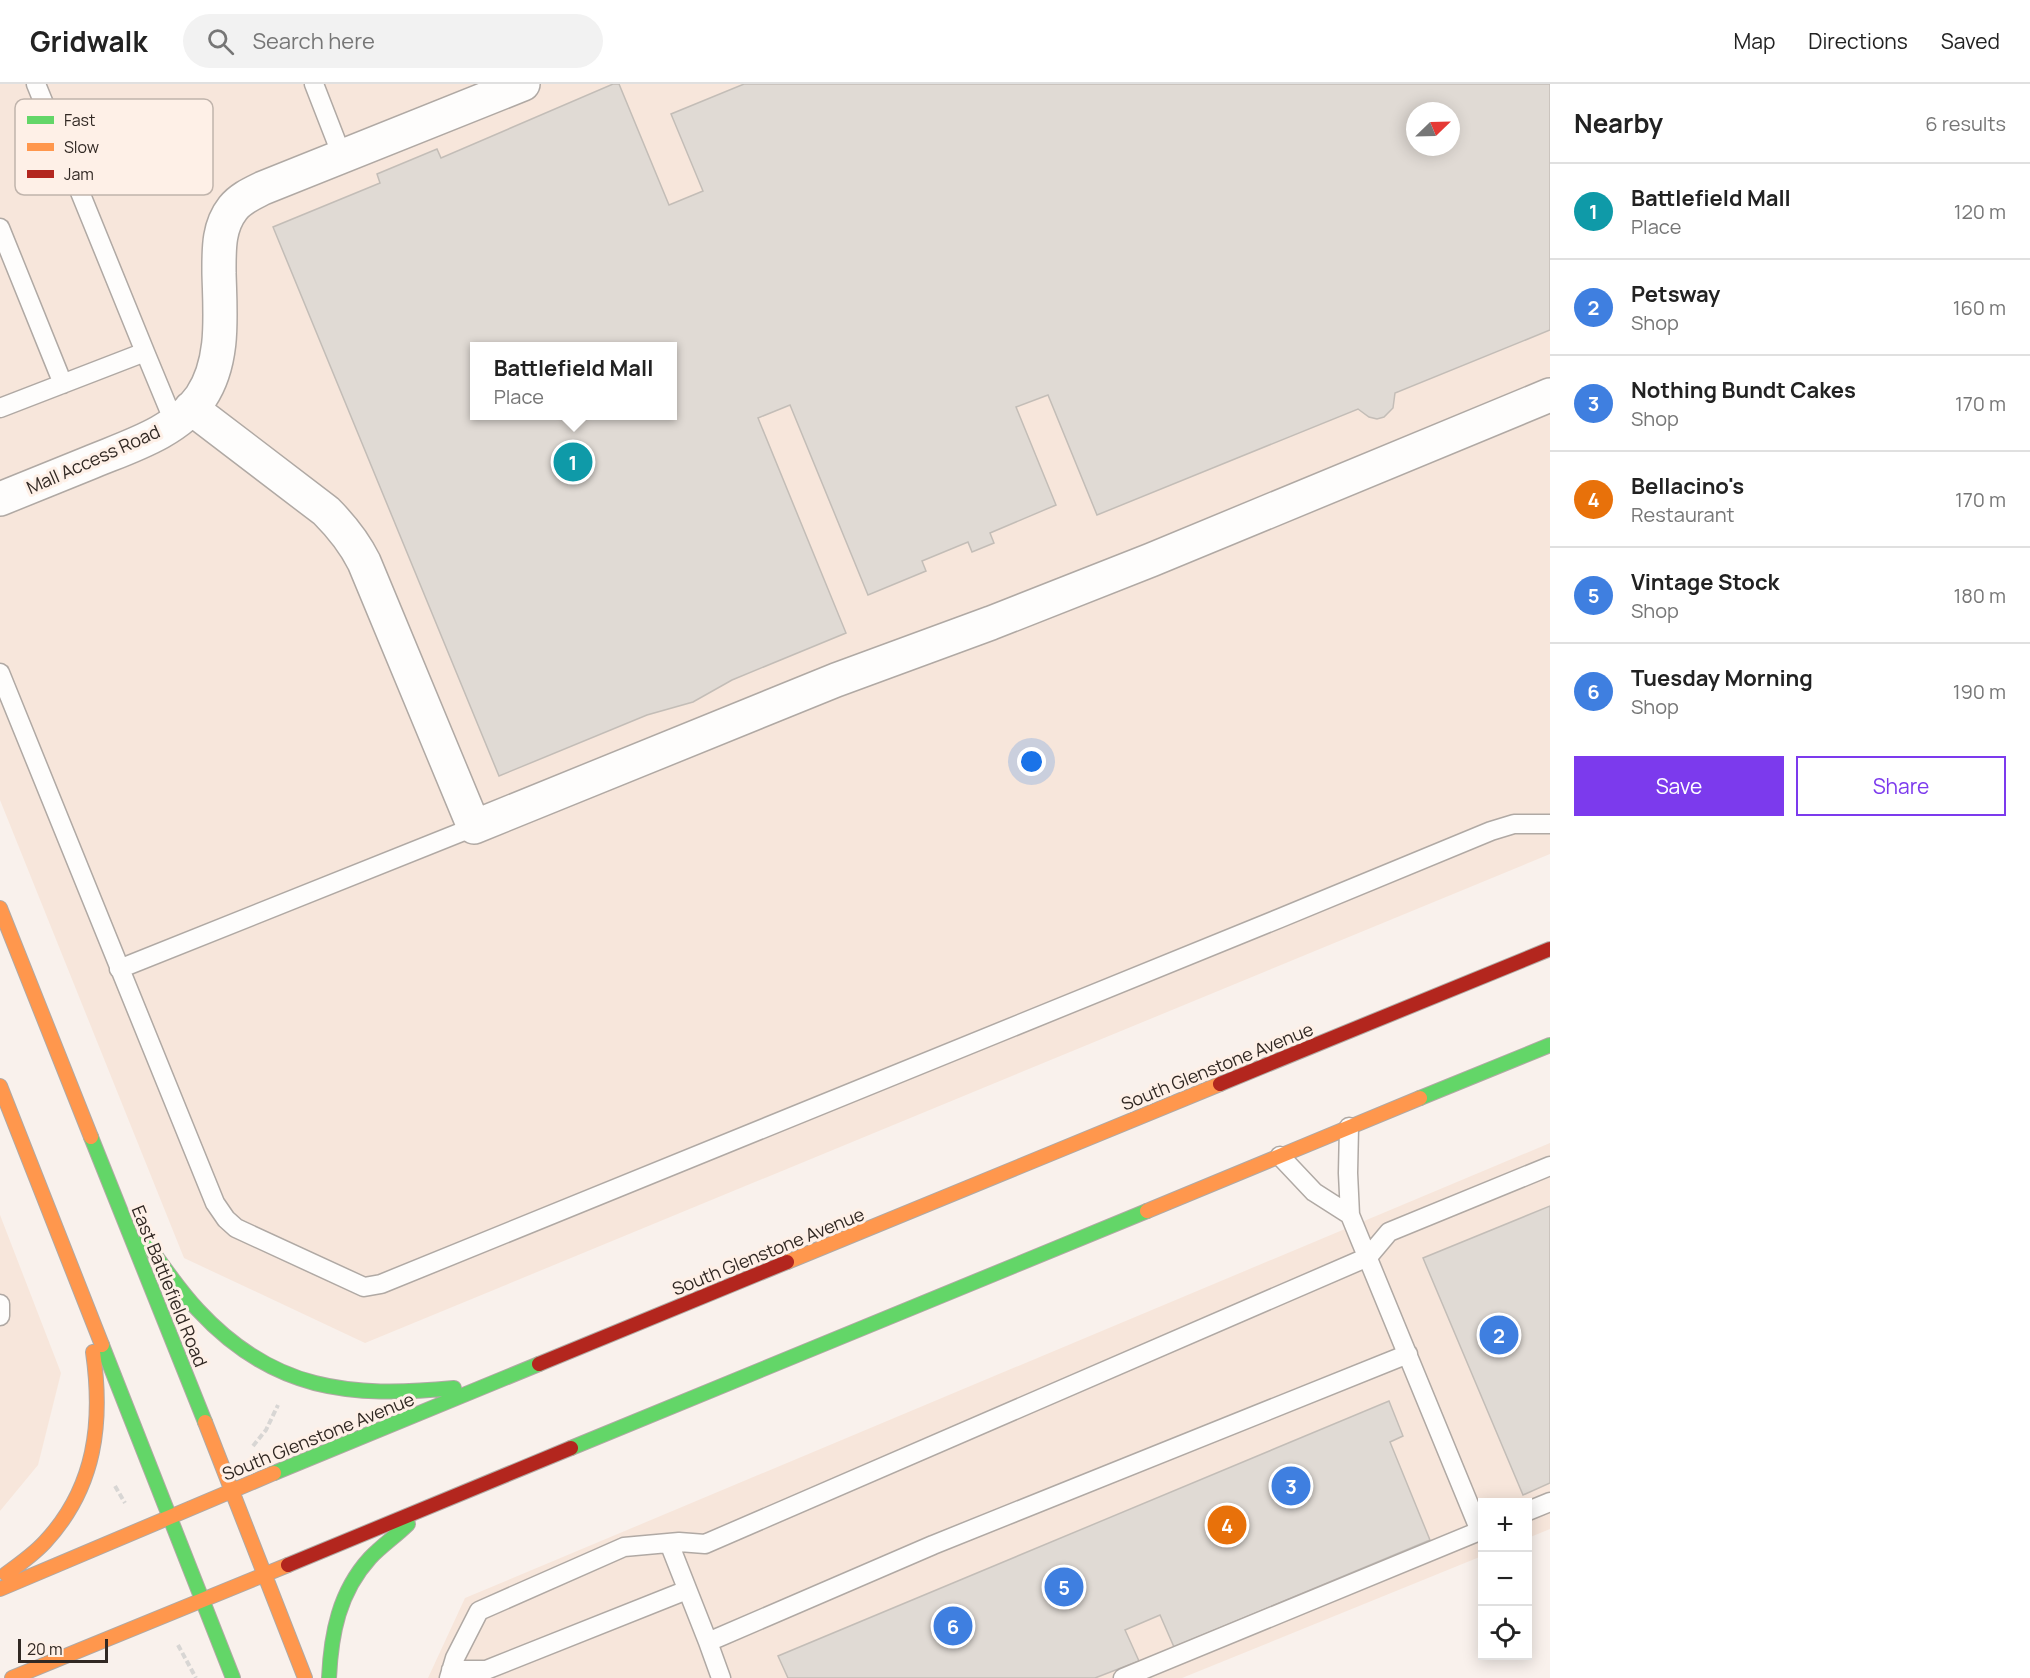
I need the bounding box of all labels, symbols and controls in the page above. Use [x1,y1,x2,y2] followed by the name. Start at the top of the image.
[183,14,603,68] search box
[30,22,147,60] text: Gridwalk
[204,25,237,58] icon: search
[252,26,375,56] text: Search here
[1734,27,1775,55] text: Map
[1808,27,1908,55] text: Directions
[1941,27,2000,55] text: Saved
[15,99,213,195] legend
[1406,102,1460,156] north arrow
[1574,105,1663,141] text: Nearby
[64,109,95,131] text: Fast
[1925,110,2006,137] text: 6 results
[64,136,99,158] text: Slow
[64,163,94,185] text: Jam
[1631,183,1791,213] text: Battlefield Mall
[1589,198,1598,225] text: 1
[1954,198,2006,225] text: 120 m
[1631,213,1681,240] text: Place
[1631,279,1720,309] text: Petsway
[1588,294,1599,321] text: 2
[1953,294,2006,321] text: 160 m
[1631,309,1679,336] text: Shop
[470,342,677,420] popup
[494,353,653,383] text: Battlefield Mall
[1631,375,1856,405] text: Nothing Bundt Cakes
[494,383,544,410] text: Place
[1588,390,1599,417] text: 3
[1955,390,2006,417] text: 170 m
[1631,405,1679,432] text: Shop
[23,419,163,499] street label: Mall Access Road
[554,440,592,484] pin: 1
[1631,471,1744,501] text: Bellacino's
[1587,486,1600,513] text: 4
[1955,486,2006,513] text: 170 m
[1631,501,1735,528] text: Restaurant
[1631,567,1779,597] text: Vintage Stock
[1588,582,1599,609] text: 5
[1953,582,2006,609] text: 180 m
[1631,597,1679,624] text: Shop
[1631,663,1813,693] text: Tuesday Morning
[1587,678,1600,705] text: 6
[1953,678,2006,705] text: 190 m
[1631,693,1679,720] text: Shop
[1017,747,1046,776] your location
[1574,756,1784,816] button: Save
[1796,756,2006,816] button: Share
[1117,1016,1317,1116] street label: South Glenstone Avenue
[668,1201,868,1301] street label: South Glenstone Avenue
[127,1202,213,1370] street label: East Battlefield Road
[1480,1312,1518,1358] pin: 2
[218,1386,418,1486] street label: South Glenstone Avenue
[1272,1464,1310,1508] pin: 3
[1478,1498,1532,1660] map controls
[1478,1498,1532,1552] button: +
[1208,1502,1246,1548] pin: 4
[1478,1552,1532,1606] button: −
[1044,1564,1084,1610] pin: 5
[934,1604,972,1648] pin: 6
[1478,1606,1532,1660] button: locate
[18,1636,108,1664] scale bar
[27,1638,63,1660] text: 20 m

